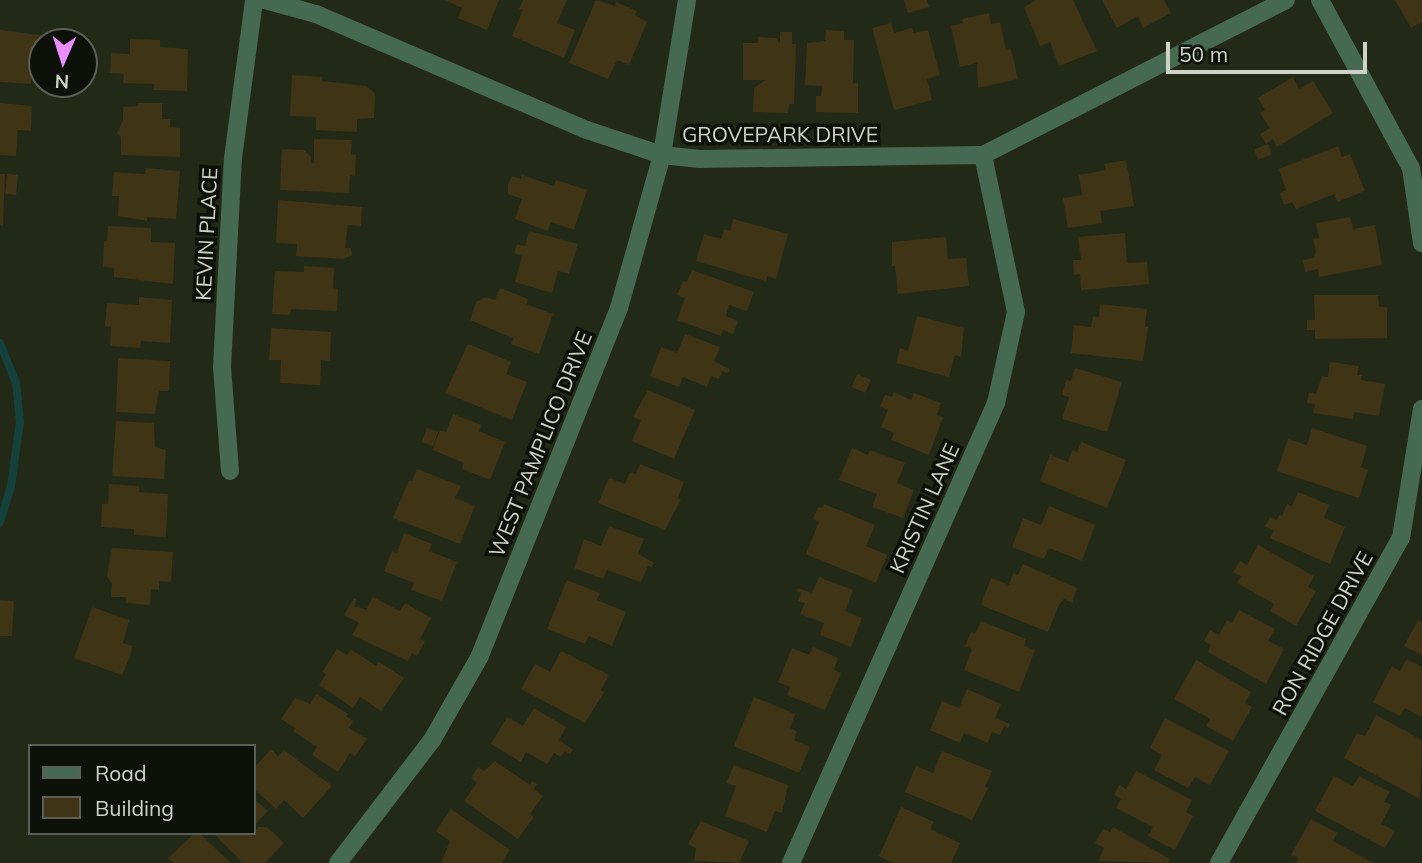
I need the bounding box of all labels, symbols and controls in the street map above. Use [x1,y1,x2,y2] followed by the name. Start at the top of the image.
[28,28,98,98] north arrow
[1170,28,1371,72] scale bar
[1179,41,1228,67] text: 50 m
[54,70,70,94] text: N
[682,121,878,147] street label: GROVEPARK DRIVE
[190,167,222,301] street label: KEVIN PLACE
[483,328,597,560] street label: WEST PAMPLICO DRIVE
[884,439,964,577] street label: KRISTIN LANE
[1267,547,1377,719] street label: RON RIDGE DRIVE
[28,744,256,835] legend
[95,760,146,786] text: Road
[95,795,174,821] text: Building

